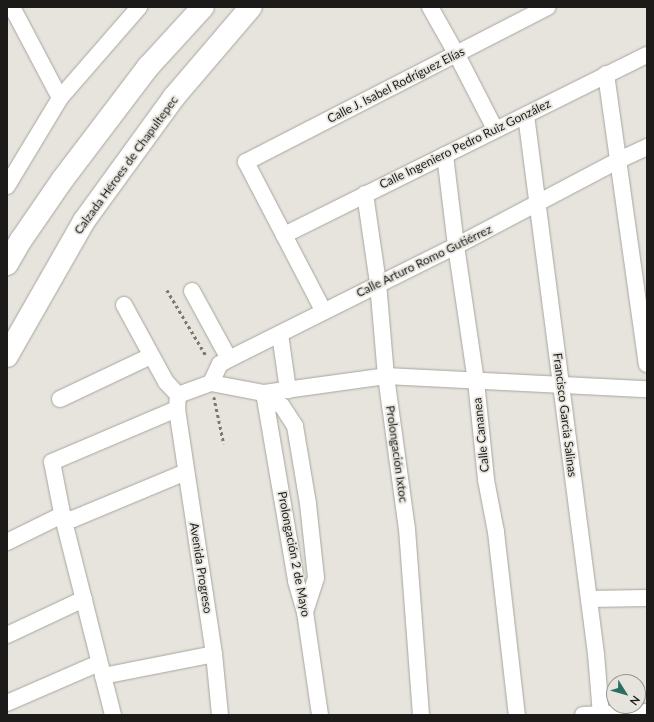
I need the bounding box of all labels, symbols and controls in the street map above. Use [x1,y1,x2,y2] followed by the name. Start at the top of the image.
[325,44,467,126] street label: Calle J. Isabel Rodríguez Elías
[71,93,181,237] street label: Calzada Héroes de Chapultepec
[377,96,553,192] street label: Calle Ingeniero Pedro Ruiz González
[354,222,494,300] street label: Calle Arturo Romo Gutiérrez
[550,352,580,478] street label: Francisco Garcia Salinas
[470,397,492,473] street label: Calle Cananea
[383,405,411,503] street label: Prolongación Ixtoc
[275,490,313,618] street label: Prolongación 2 de Mayo
[187,521,215,615] street label: Avenida Progreso
[606,674,646,714] north arrow
[627,694,643,708] text: N

